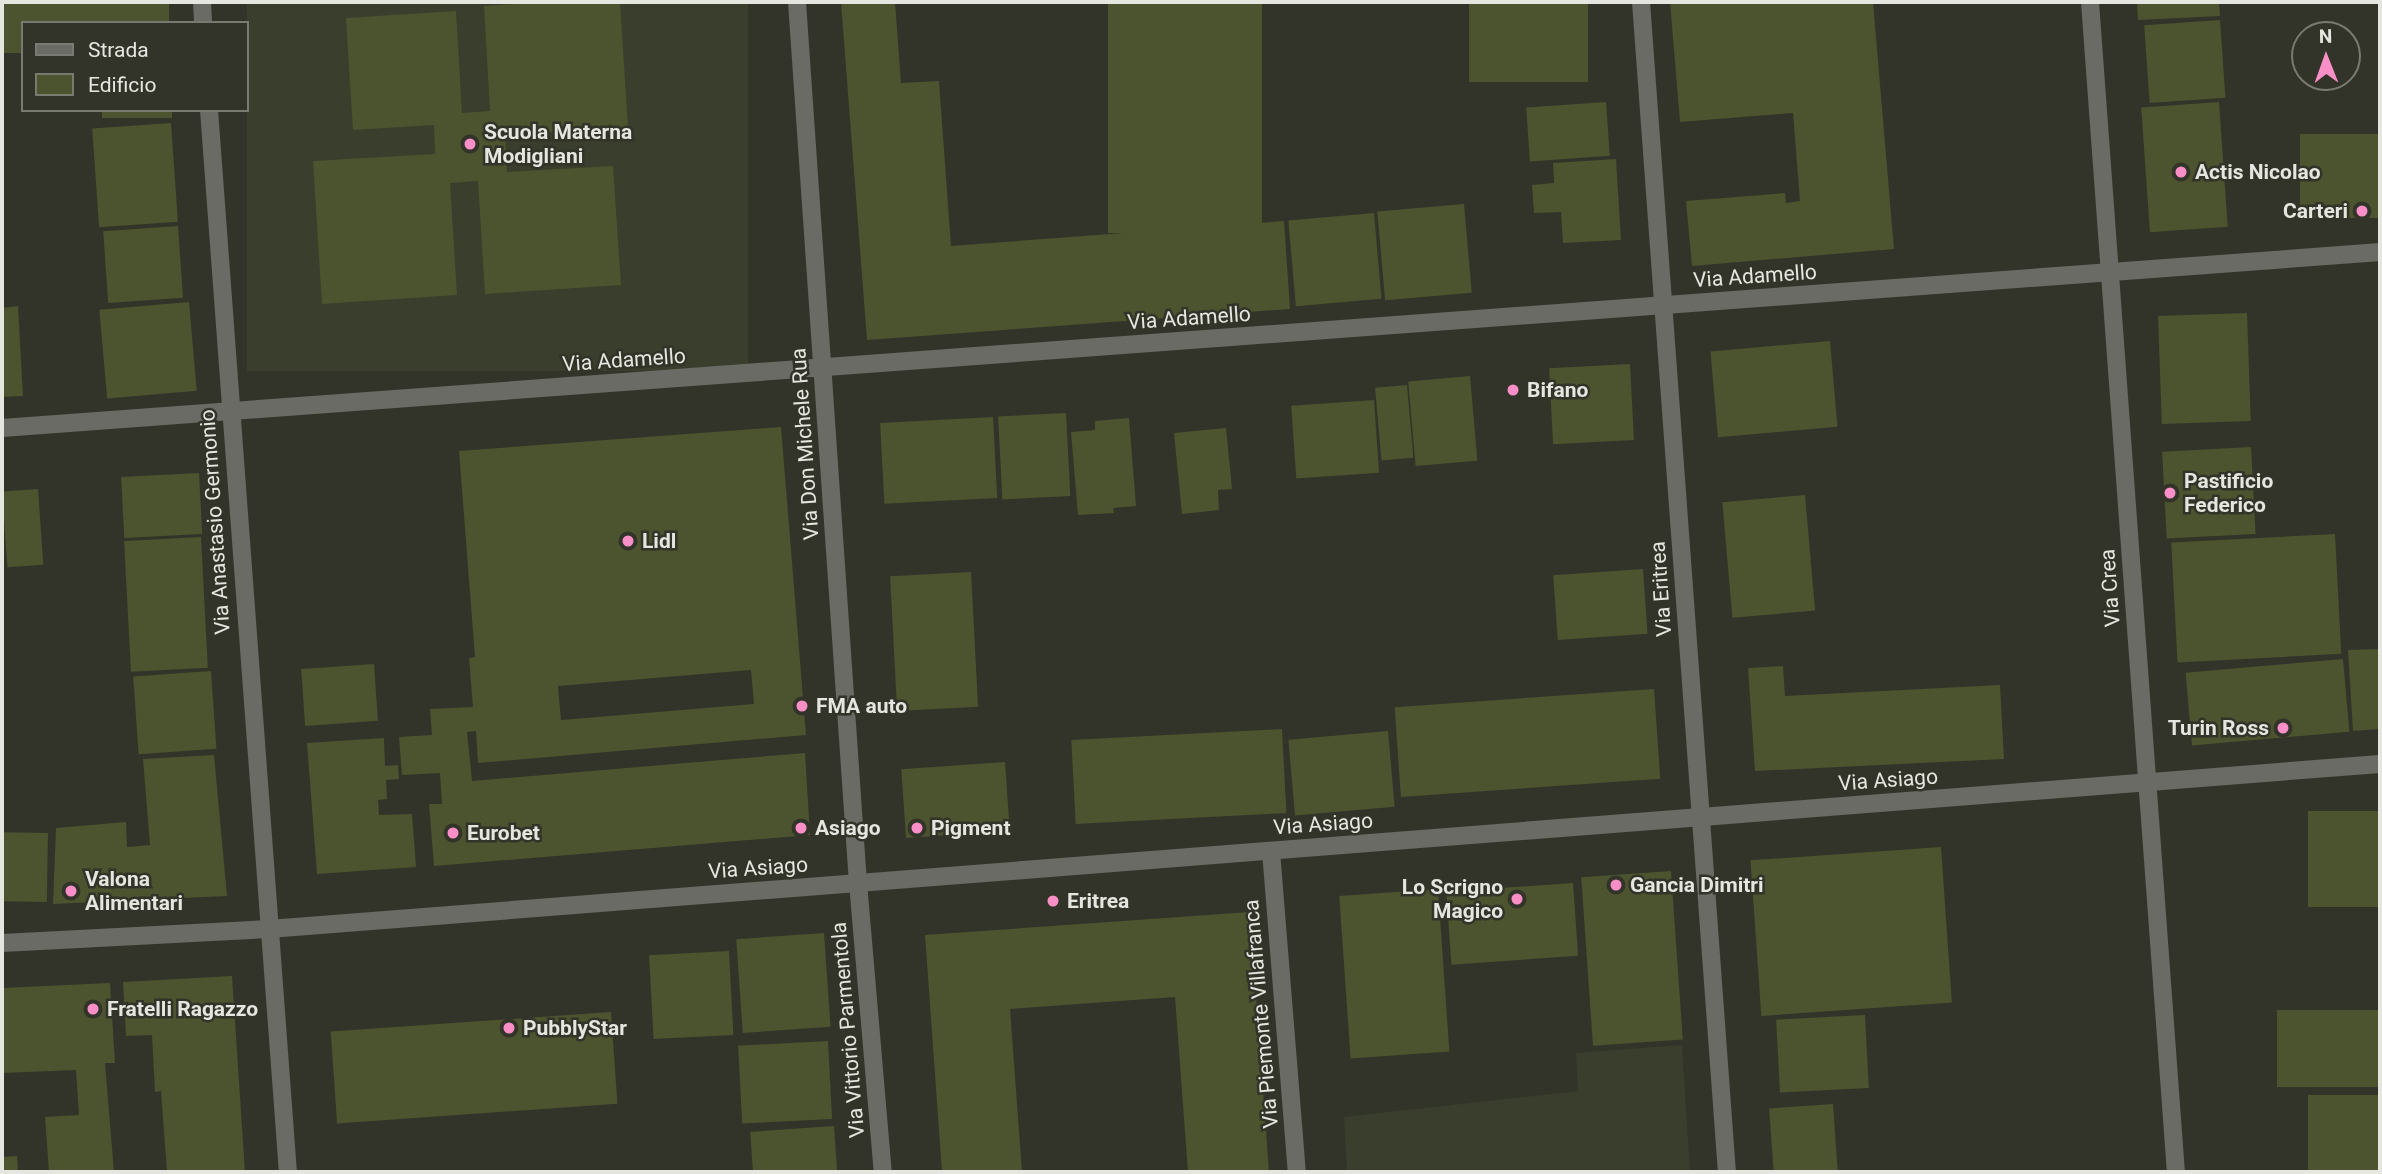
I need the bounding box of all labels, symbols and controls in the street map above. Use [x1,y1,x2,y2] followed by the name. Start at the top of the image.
[21,21,248,112] legend
[2291,21,2361,91] north arrow
[2319,25,2333,48] text: N
[88,38,149,62] text: Strada
[88,73,156,97] text: Edificio
[484,119,632,169] place label: Scuola Materna Modigliani
[462,136,478,152] marker: Scuola Materna Modigliani
[2195,159,2321,185] place label: Actis Nicolao
[2173,164,2189,180] marker: Actis Nicolao
[2283,198,2348,224] place label: Carteri
[2354,203,2370,219] marker: Carteri
[1692,259,1818,293] street label: Via Adamello
[1126,301,1252,335] street label: Via Adamello
[561,343,687,377] street label: Via Adamello
[786,347,824,541] street label: Via Don Michele Rua
[1527,377,1588,403] place label: Bifano
[1505,382,1521,398] marker: Bifano
[195,409,235,635] street label: Via Anastasio Germonio
[2184,468,2273,518] place label: Pastificio Federico
[2162,485,2178,501] marker: Pastificio Federico
[642,528,676,554] place label: Lidl
[620,533,636,549] marker: Lidl
[1645,540,1677,638] street label: Via Eritrea
[2095,548,2125,628] street label: Via Crea
[816,693,907,719] place label: FMA auto
[794,698,810,714] marker: FMA auto
[2168,715,2269,741] place label: Turin Ross
[2275,720,2291,736] marker: Turin Ross
[1837,764,1939,796] street label: Via Asiago
[1272,808,1374,840] street label: Via Asiago
[815,815,881,841] place label: Asiago
[931,815,1010,841] place label: Pigment
[467,820,540,846] place label: Eurobet
[793,820,809,836] marker: Asiago
[909,820,925,836] marker: Pigment
[445,825,461,841] marker: Eurobet
[707,852,809,884] street label: Via Asiago
[85,866,183,916] place label: Valona Alimentari
[1630,872,1764,898] place label: Gancia Dimitri
[1402,874,1503,924] place label: Lo Scrigno Magico
[1608,877,1624,893] marker: Gancia Dimitri
[63,883,79,899] marker: Valona Alimentari
[1067,888,1129,914] place label: Eritrea
[1509,891,1525,907] marker: Lo Scrigno Magico
[1045,893,1061,909] marker: Eritrea
[1238,899,1284,1129] street label: Via Piemonte Villafranca
[826,921,870,1139] street label: Via Vittorio Parmentola
[107,996,258,1022] place label: Fratelli Ragazzo
[85,1001,101,1017] marker: Fratelli Ragazzo
[523,1015,627,1041] place label: PubblyStar
[501,1020,517,1036] marker: PubblyStar

